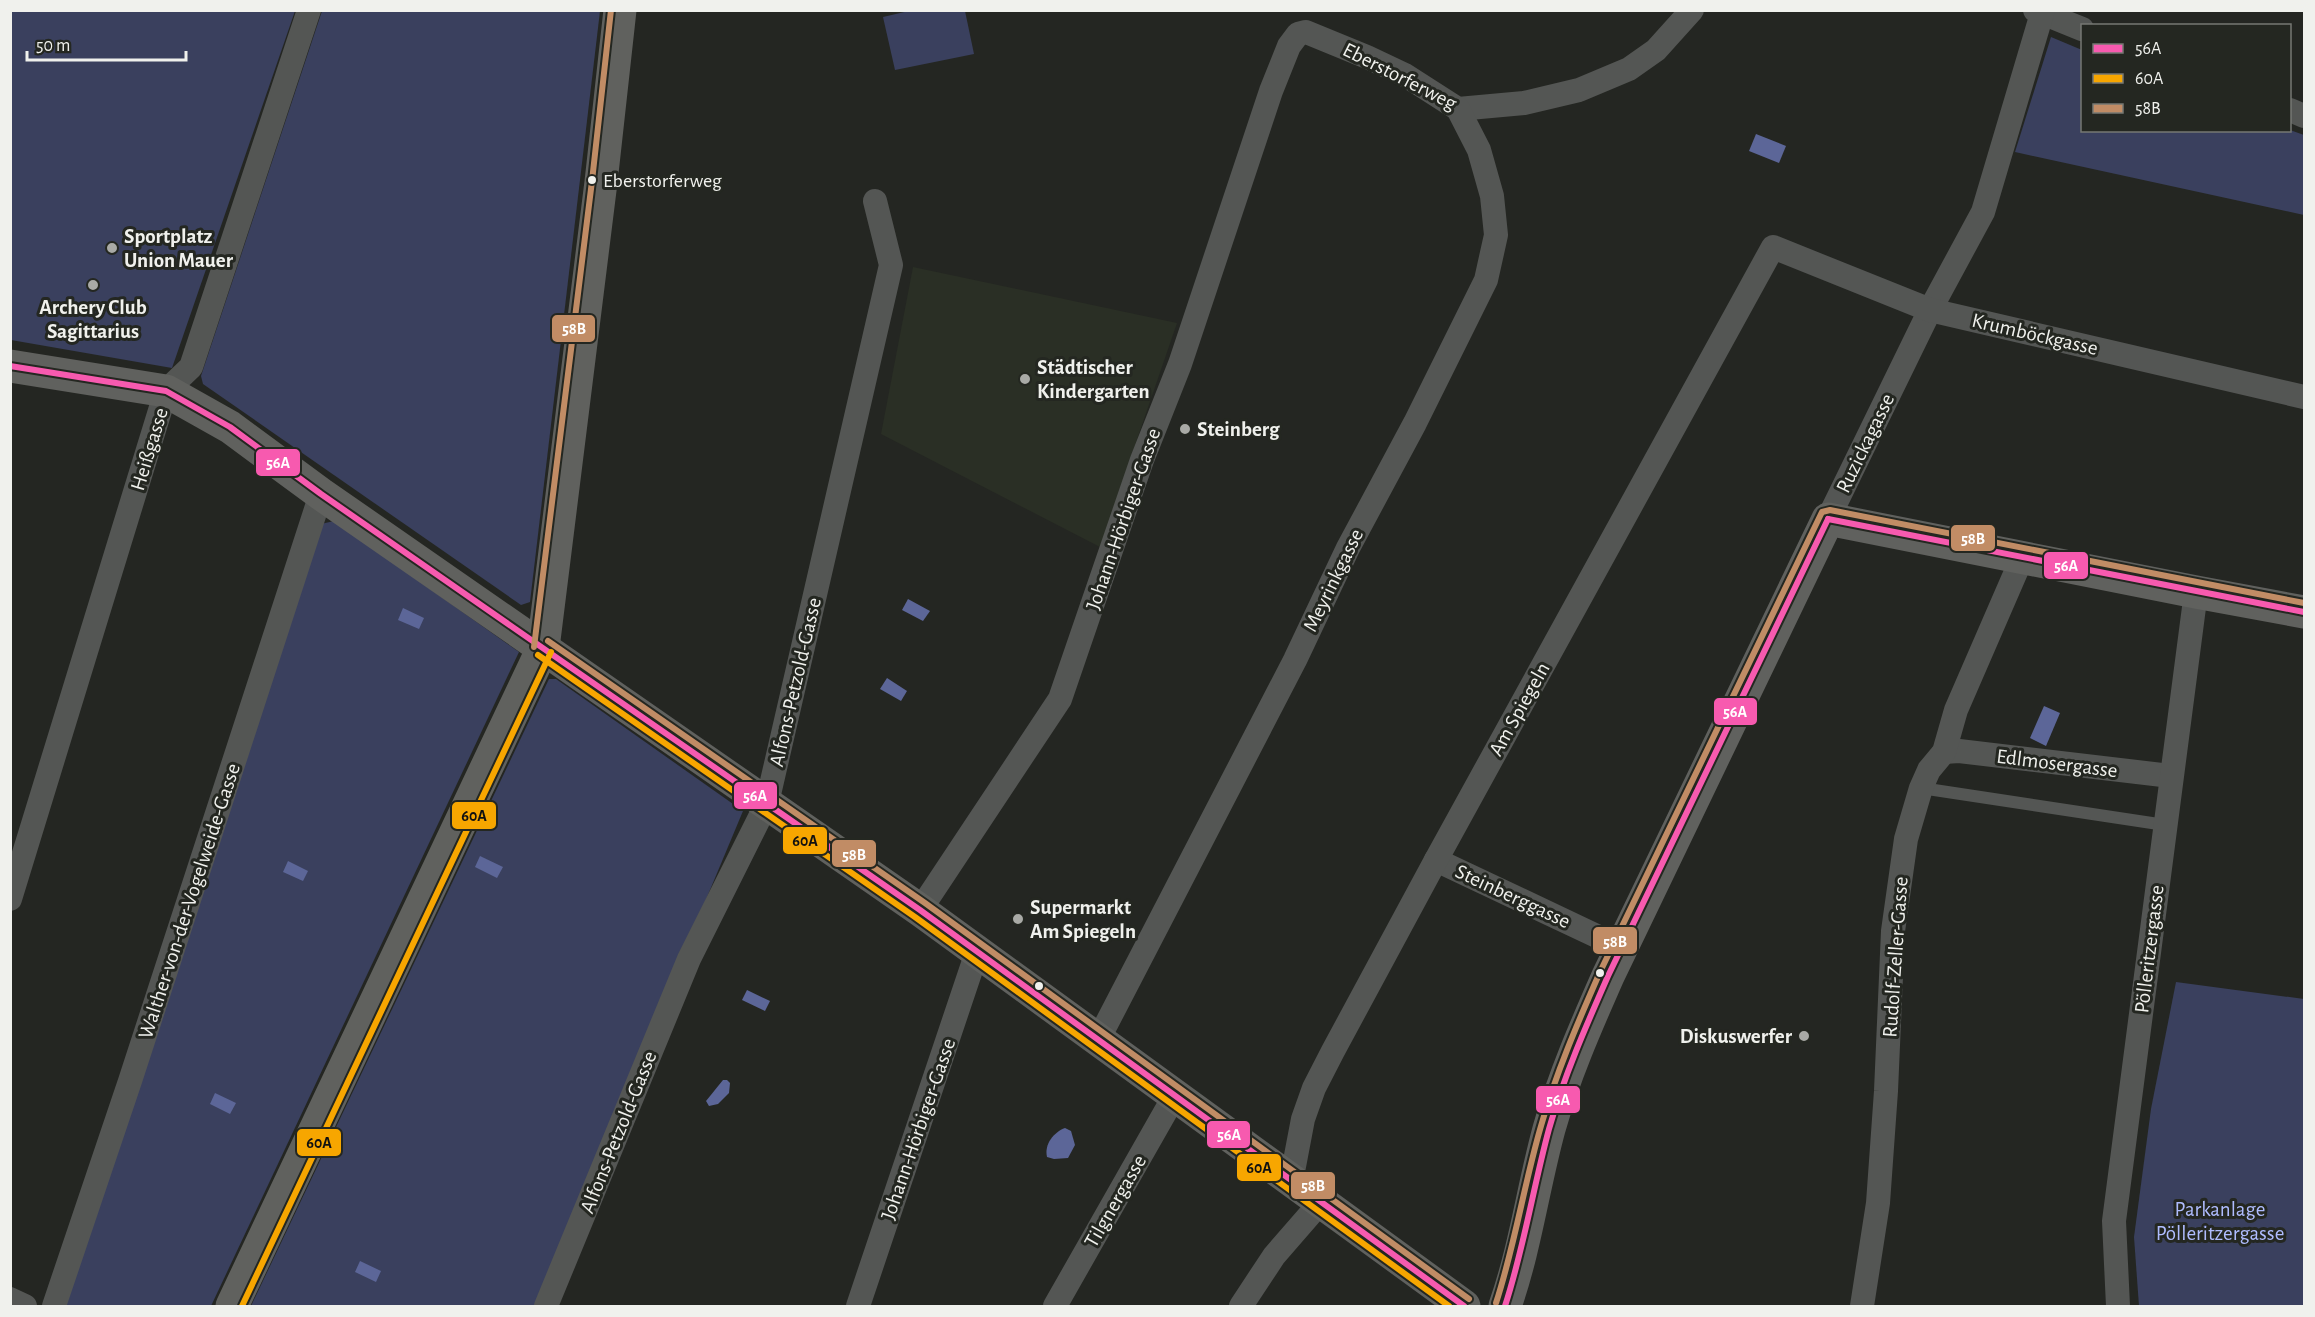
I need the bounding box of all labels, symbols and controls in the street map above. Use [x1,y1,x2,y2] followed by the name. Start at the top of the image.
[27,24,186,62] scale bar
[2081,24,2291,132] legend
[36,37,70,55] text: 50 m
[1339,39,1461,114] street label: Eberstorferweg
[2135,40,2162,58] text: 56A
[2135,70,2164,88] text: 60A
[2135,100,2161,118] text: 58B
[603,171,722,191] place label: Eberstorferweg
[586,174,598,186] marker: Eberstorferweg
[124,226,234,271] place label: Sportplatz Union Mauer
[105,241,119,255] marker: Sportplatz Union Mauer
[86,278,100,292] marker: Archery Club Sagittarius
[39,297,147,342] place label: Archery Club Sagittarius
[1970,310,2100,359] street label: Krumböckgasse
[551,314,596,343] line badge: 58B
[562,321,586,337] text: 58B
[1037,357,1150,402] place label: Städtischer Kindergarten
[1018,372,1032,386] marker: Städtischer Kindergarten
[1832,390,1898,496] street label: Ruzickagasse
[127,405,172,493] street label: Heißgasse
[1197,419,1280,440] place label: Steinberg
[1178,422,1192,436] marker: Steinberg
[1083,426,1164,613] street label: Johann-Hörbiger-Gasse
[255,448,301,477] line badge: 56A
[266,455,291,471] text: 56A
[1950,524,1996,552] line badge: 58B
[1300,525,1367,635] street label: Meyrinkgasse
[1961,531,1985,547] text: 58B
[2043,551,2089,580] line badge: 56A
[2054,558,2079,574] text: 56A
[766,596,825,769] street label: Alfons-Petzold-Gasse
[1485,659,1554,759] street label: Am Spiegeln
[1713,697,1758,726] line badge: 56A
[1723,704,1748,720] text: 56A
[1995,746,2119,781] street label: Edlmosergasse
[135,761,244,1041] street label: Walther-von-der-Vogelweide-Gasse
[733,781,778,810] line badge: 56A
[743,788,768,804] text: 56A
[451,801,497,830] line badge: 60A
[461,808,487,824] text: 60A
[782,826,828,855] line badge: 60A
[792,833,818,849] text: 60A
[831,839,877,868] line badge: 58B
[842,847,866,863] text: 58B
[1452,861,1574,932] street label: Steinberggasse
[1879,876,1912,1038] street label: Rudolf-Zeller-Gasse
[2131,884,2168,1014] street label: Pölleritzergasse
[1030,897,1136,942] place label: Supermarkt Am Spiegeln
[1011,912,1025,926] marker: Supermarkt Am Spiegeln
[1592,926,1638,955] line badge: 58B
[1603,934,1627,950] text: 58B
[1594,967,1606,979] unlabelled marker
[1033,980,1045,992] unlabelled marker
[1680,1026,1793,1047] place label: Diskuswerfer
[1797,1029,1811,1043] marker: Diskuswerfer
[878,1036,959,1223] street label: Johann-Hörbiger-Gasse
[576,1048,661,1216] street label: Alfons-Petzold-Gasse
[1535,1085,1581,1114] line badge: 56A
[1546,1092,1571,1108] text: 56A
[1206,1120,1251,1149] line badge: 56A
[1217,1127,1242,1143] text: 56A
[296,1128,342,1157] line badge: 60A
[306,1135,332,1151] text: 60A
[1081,1151,1150,1251] street label: Tilgnergasse
[1236,1153,1282,1182] line badge: 60A
[1246,1160,1272,1176] text: 60A
[1290,1171,1336,1200] line badge: 58B
[1301,1178,1325,1194] text: 58B
[2156,1199,2284,1244] park label: Parkanlage Pölleritzergasse

